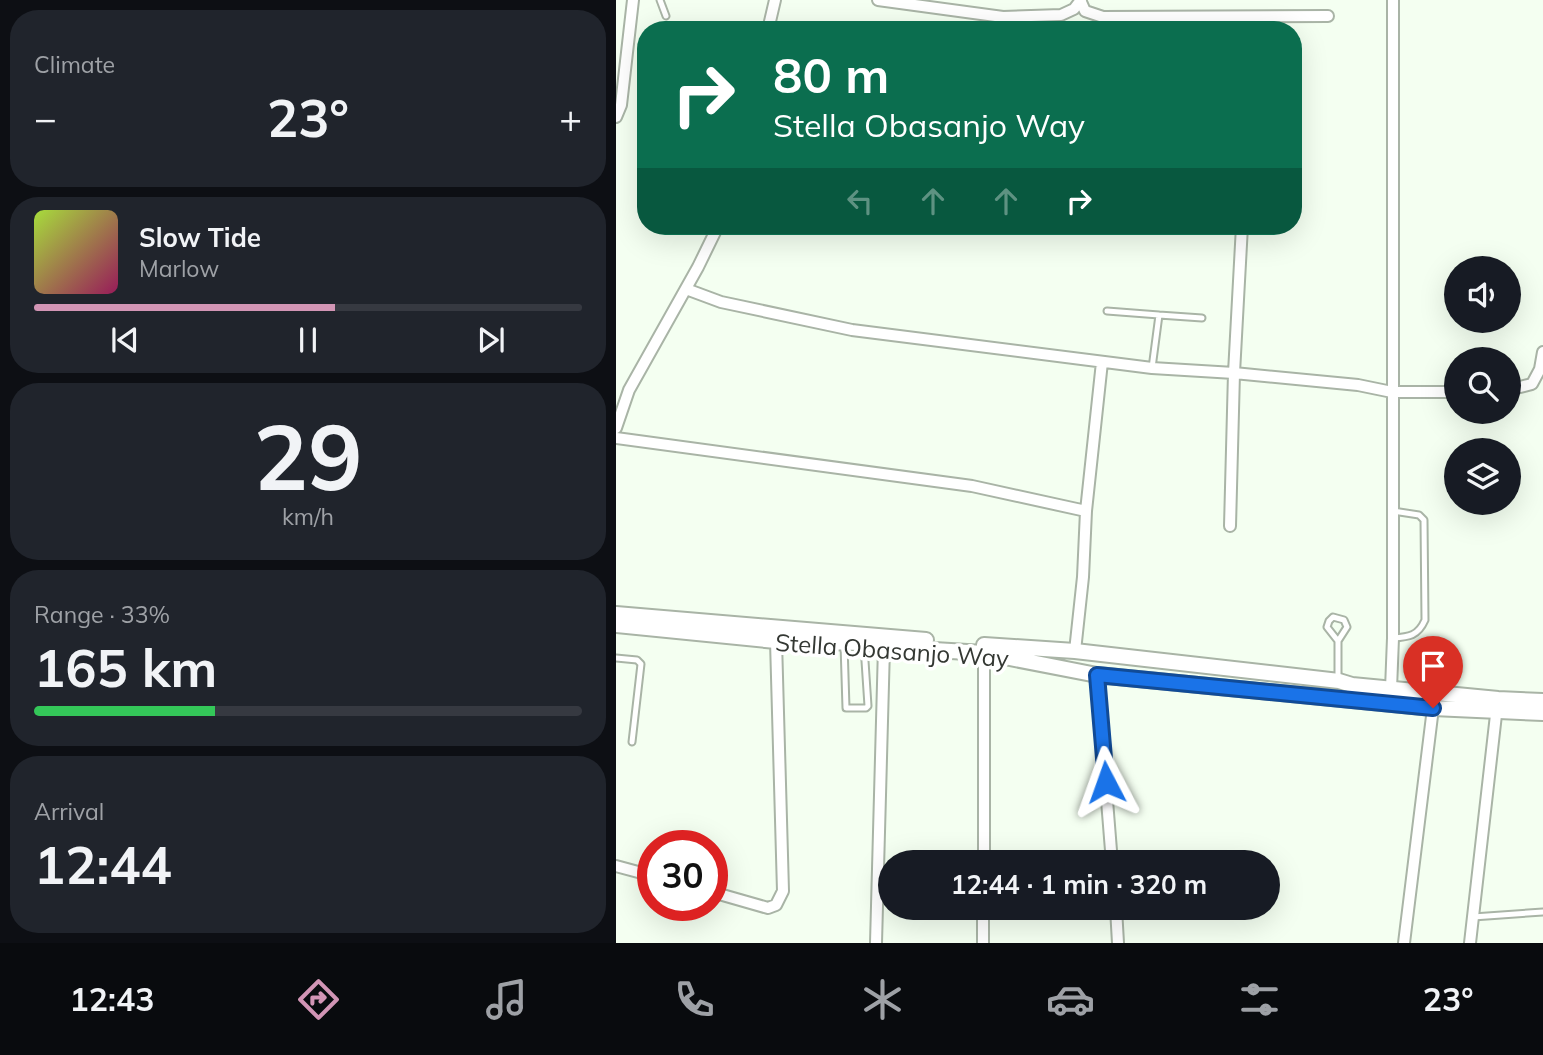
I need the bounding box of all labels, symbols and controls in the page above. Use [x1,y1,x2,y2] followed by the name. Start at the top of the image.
[773,44,889,105] text: 80 m
[658,49,749,140] icon: right
[34,50,115,79] text: Climate
[267,85,349,150] text: 23°
[34,94,57,142] text: −
[559,94,582,142] text: +
[773,105,1085,145] text: Stella Obasanjo Way
[841,182,879,220] icon: left
[914,182,952,220] icon: ahead
[987,182,1025,220] icon: ahead
[1060,182,1098,220] icon: right
[139,221,261,254] text: Slow Tide
[139,254,219,283] text: Marlow
[1444,256,1521,515] map controls
[1444,256,1521,333] button: sound
[106,321,144,359] icon: previous
[289,321,327,359] icon: pause
[472,321,510,359] icon: next
[1444,347,1521,424] button: search
[253,399,363,513] text: 29
[1444,438,1521,515] button: layers
[282,502,334,531] text: km/h
[34,600,170,629] text: Range · 33%
[774,627,1010,673] street label: Stella Obasanjo Way
[34,635,217,700] text: 165 km
[1403,636,1463,708] pin
[1414,647,1452,685] icon: arrive
[1069,745,1143,819] position arrow
[34,797,104,826] text: Arrival
[637,830,728,921] speed limit sign: 30
[34,832,172,897] text: 12:44
[951,868,1207,901] text: 12:44 · 1 min · 320 m
[294,975,343,1024] icon: directions
[482,975,531,1024] icon: music
[670,975,719,1024] icon: phone
[858,975,907,1024] icon: climate
[1046,975,1095,1024] icon: car
[1235,975,1284,1024] icon: filters
[70,979,154,1019] text: 12:43
[1423,979,1473,1019] text: 23°

